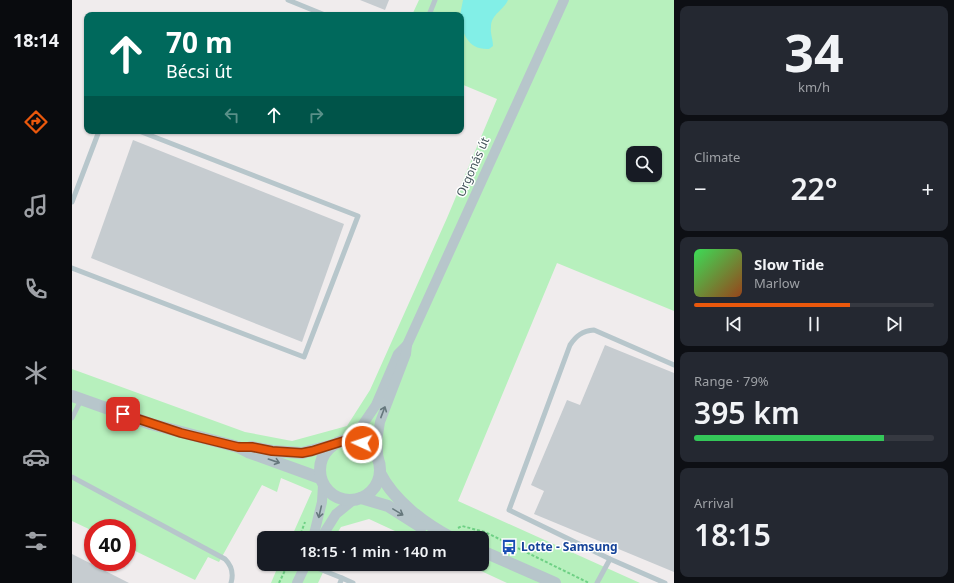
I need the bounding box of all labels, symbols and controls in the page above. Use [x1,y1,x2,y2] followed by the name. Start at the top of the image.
[784,16,844,87] text: 34
[166,23,233,61] text: 70 m
[13,28,59,52] text: 18:14
[100,28,152,80] icon: ahead
[166,59,232,83] text: Bécsi út
[798,78,830,96] text: km/h
[221,104,243,126] icon: left
[263,104,285,126] icon: ahead
[305,104,327,126] icon: right
[22,108,50,136] icon: directions
[452,134,494,199] street label: Orgonás út
[626,146,662,182] map controls
[626,146,662,182] button: search
[694,148,740,166] text: Climate
[790,168,838,209] text: 22°
[694,173,707,203] text: −
[921,173,934,203] text: +
[22,192,50,220] icon: music
[754,254,824,274] text: Slow Tide
[754,274,800,292] text: Marlow
[22,275,50,303] icon: phone
[723,313,745,335] icon: previous
[803,313,825,335] icon: pause
[883,313,905,335] icon: next
[22,359,50,387] icon: climate
[694,372,769,390] text: Range · 79%
[694,392,800,433] text: 395 km
[106,397,140,431] pin
[112,403,134,425] icon: arrive
[380,407,388,419] one-way arrow
[341,422,383,464] position arrow
[22,443,50,471] icon: car
[267,458,280,465] one-way arrow
[694,494,734,512] text: Arrival
[315,505,323,518] one-way arrow
[392,508,404,516] one-way arrow
[694,514,771,555] text: 18:15
[84,519,136,571] speed limit sign: 40
[22,527,50,555] icon: filters
[500,538,518,556] bus stop icon: Lotte - Samsung
[521,538,618,555] place label: Lotte - Samsung
[299,541,447,561] text: 18:15 · 1 min · 140 m

